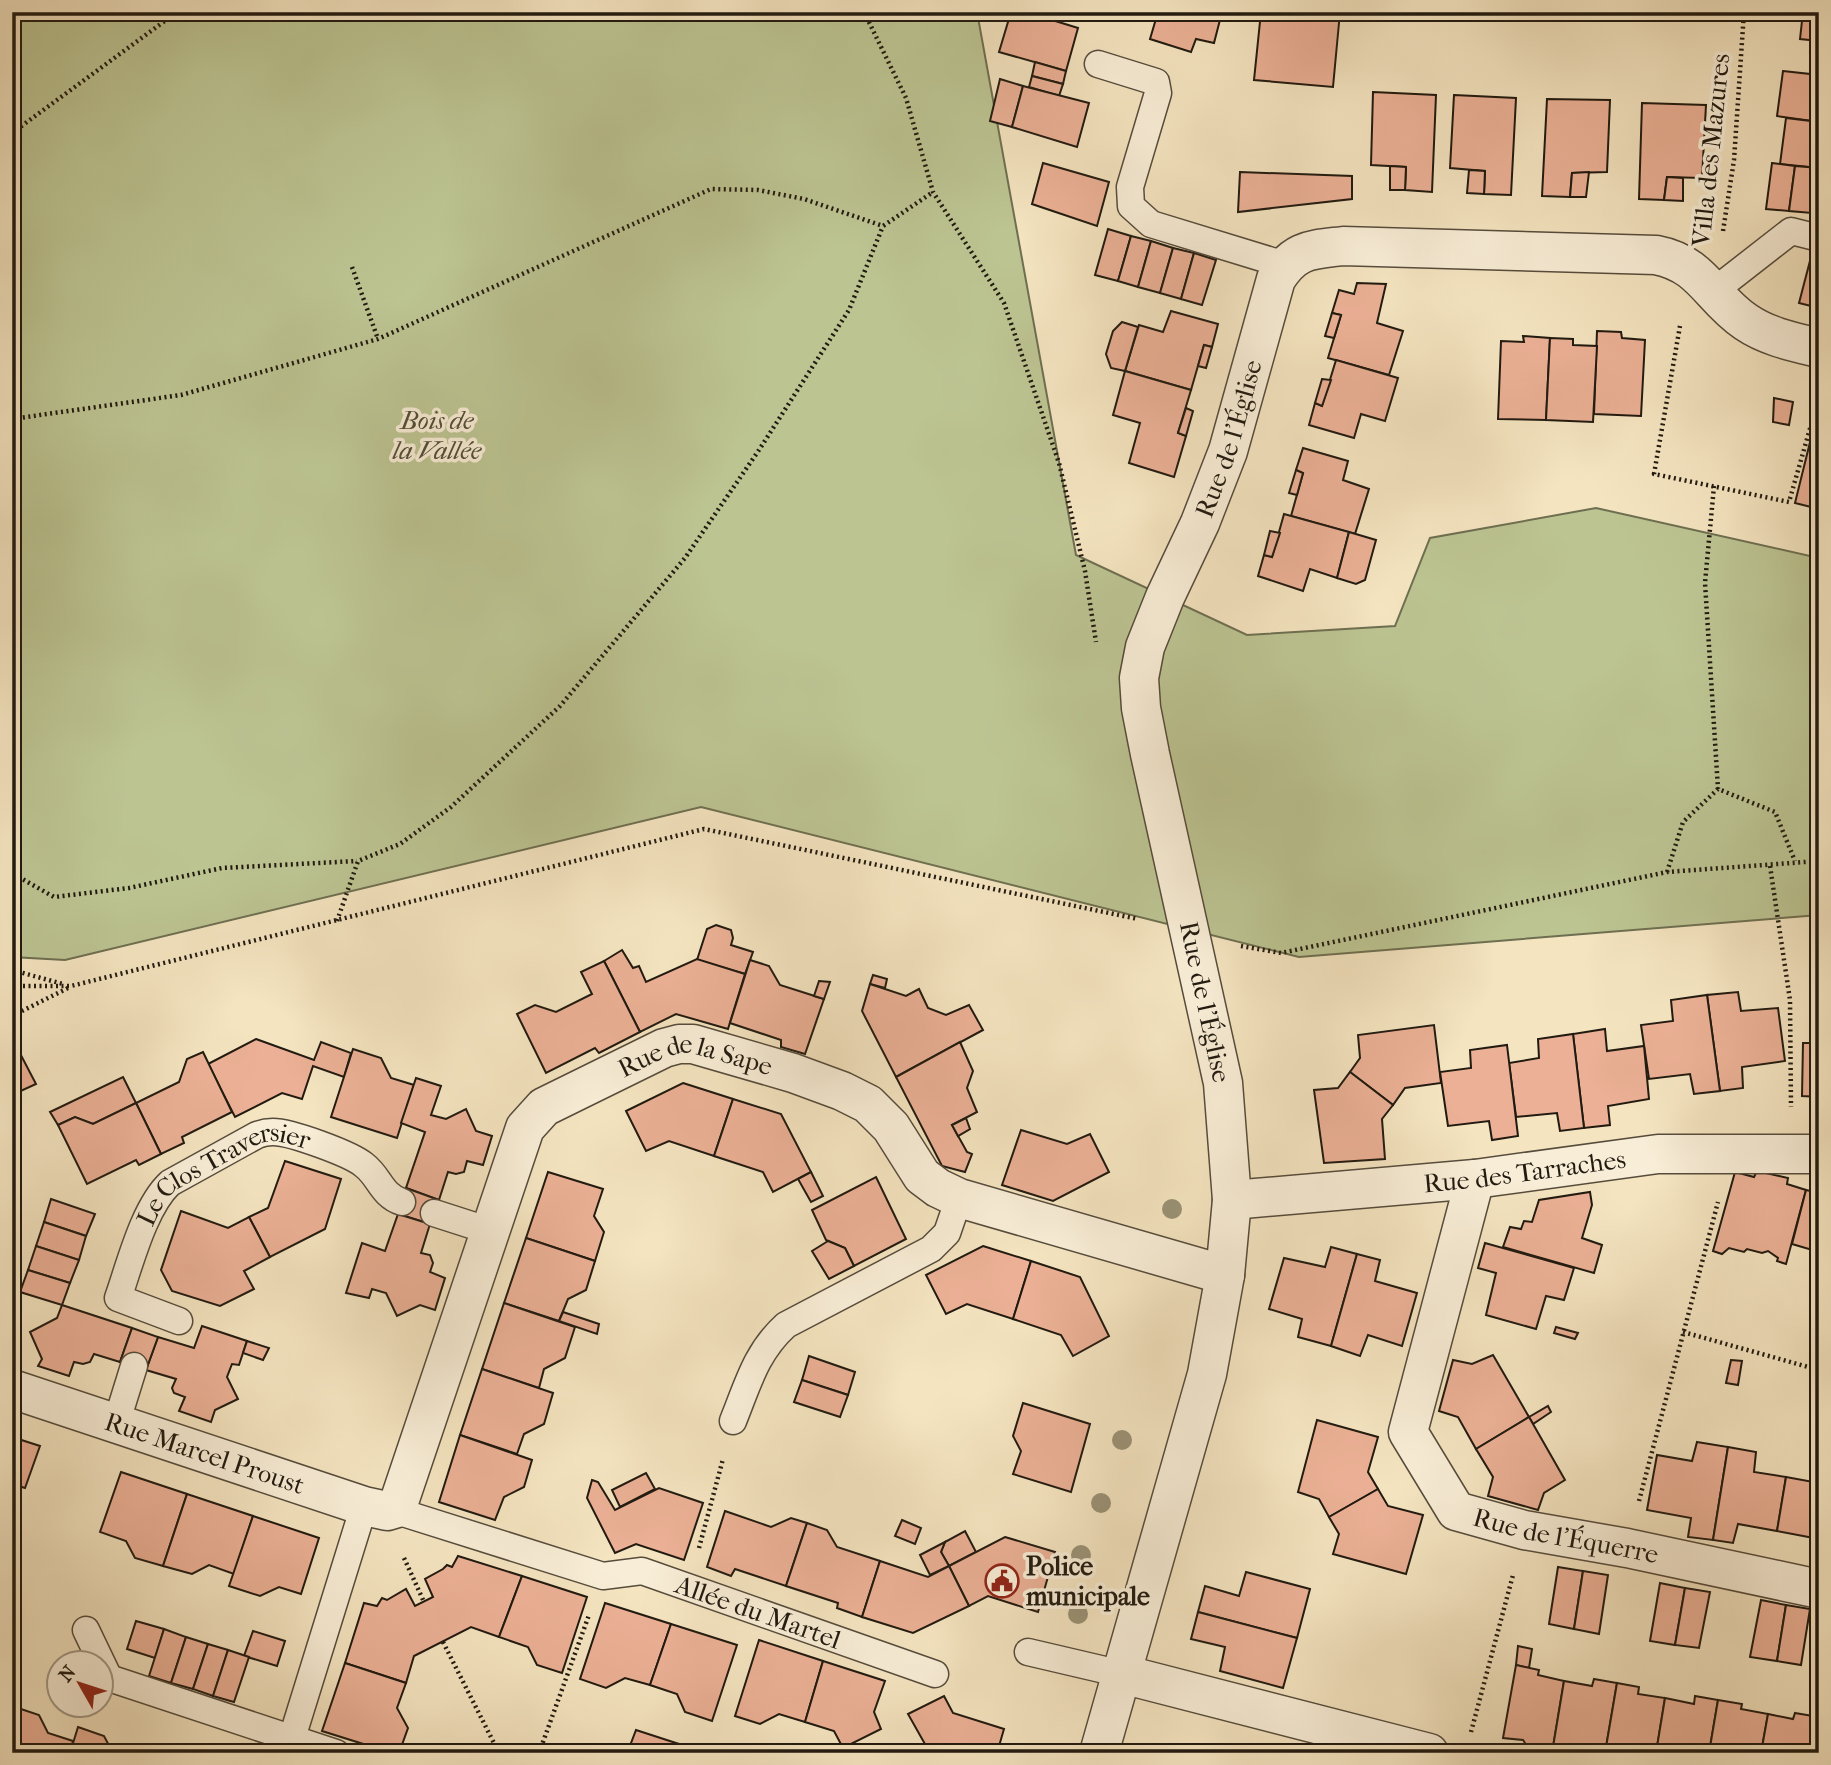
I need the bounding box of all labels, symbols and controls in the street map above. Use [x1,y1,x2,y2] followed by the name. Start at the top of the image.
[1685,52,1737,249] street label: Villa des Mazures
[1188,356,1268,522] street label: Rue de l'Église
[392,405,483,466] park label: Bois de la Vallée
[1173,918,1238,1086] street label: Rue de l'Église
[613,1029,776,1084] street label: Rue de la Sape
[130,1116,315,1231] street label: Le Clos Traversier
[1422,1143,1628,1199] street label: Rue des Tarraches
[101,1405,309,1501] street label: Rue Marcel Proust
[1470,1501,1662,1570] street label: Rue de l'Équerre
[1025,1551,1150,1612] place label: Police municipale
[983,1562,1021,1600] public building icon: Police municipale
[670,1568,845,1655] street label: Allée du Martel
[46,1650,116,1720] north arrow
[54,1661,81,1686] text: N

